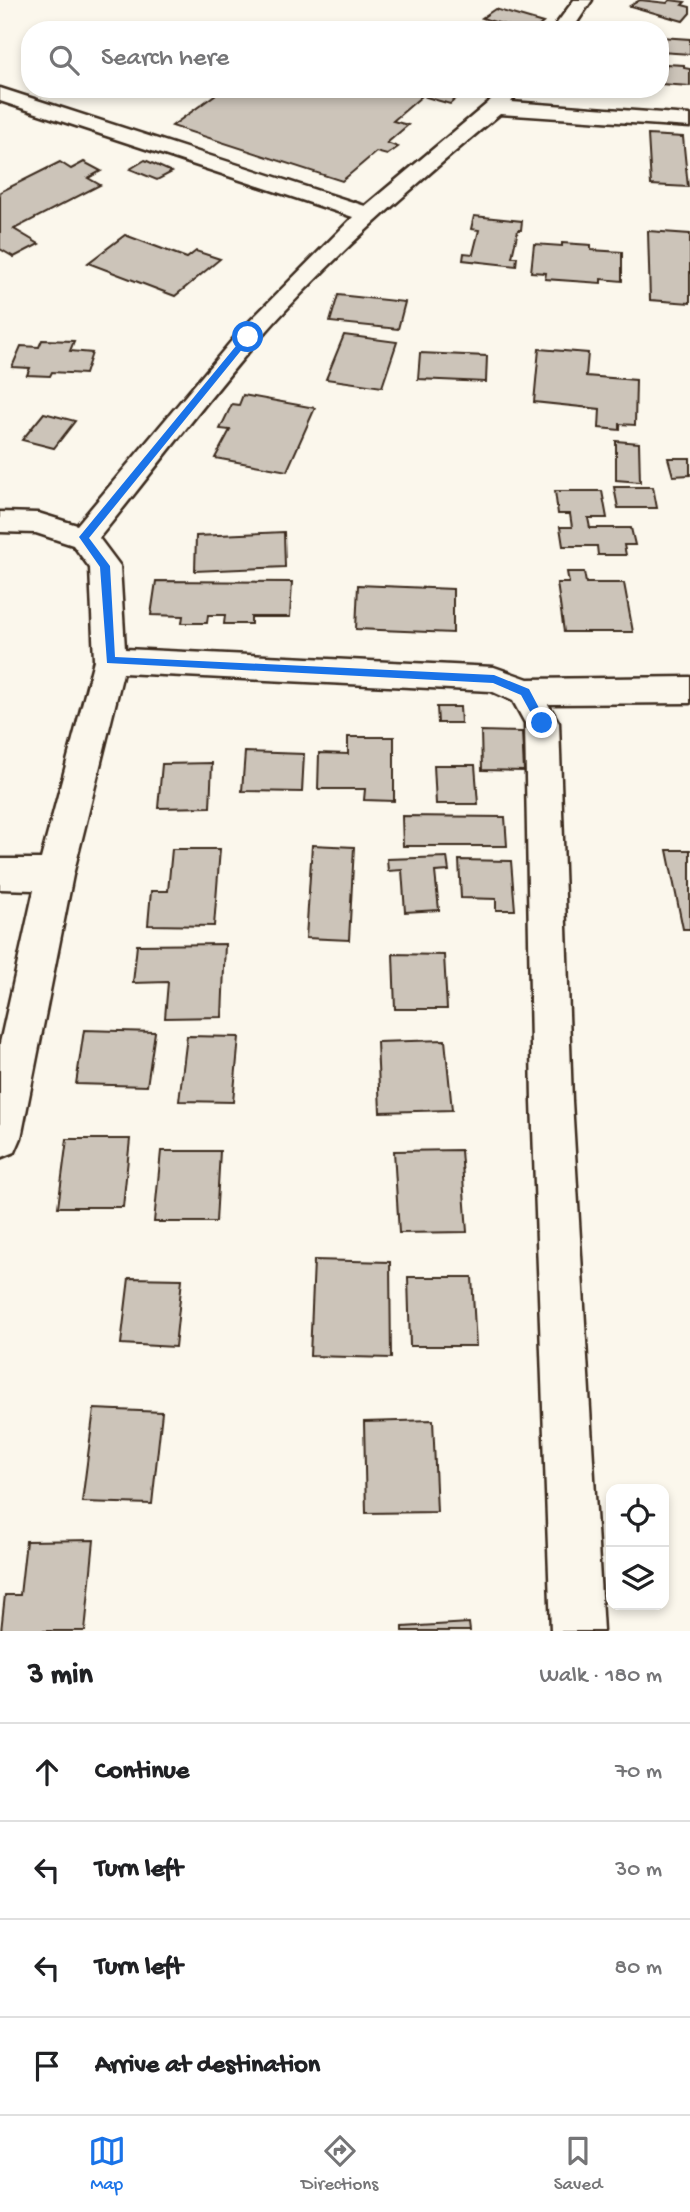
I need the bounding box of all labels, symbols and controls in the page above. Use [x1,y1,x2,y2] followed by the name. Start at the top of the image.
[21,21,669,98] search box
[45,41,83,79] icon: search
[101,44,229,75] text: Search here
[232,321,263,352] route start
[526,707,557,738] route end
[606,1484,669,1610] map controls
[606,1484,669,1547] button: locate
[606,1547,669,1610] button: layers
[28,1659,93,1694] text: 3 min
[540,1663,662,1690] text: Walk · 180 m
[28,1753,66,1791] icon: ahead
[95,1757,189,1788] text: Continue
[615,1759,662,1786] text: 70 m
[28,1851,66,1889] icon: left
[95,1855,183,1886] text: Turn left
[615,1857,662,1884] text: 30 m
[28,1949,66,1987] icon: left
[95,1953,183,1984] text: Turn left
[615,1955,662,1982] text: 80 m
[28,2047,66,2085] icon: arrive
[95,2051,320,2082] text: Arrive at destination
[88,2132,126,2197] tab: Map
[301,2132,378,2197] tab: Directions
[554,2132,602,2197] tab: Saved

